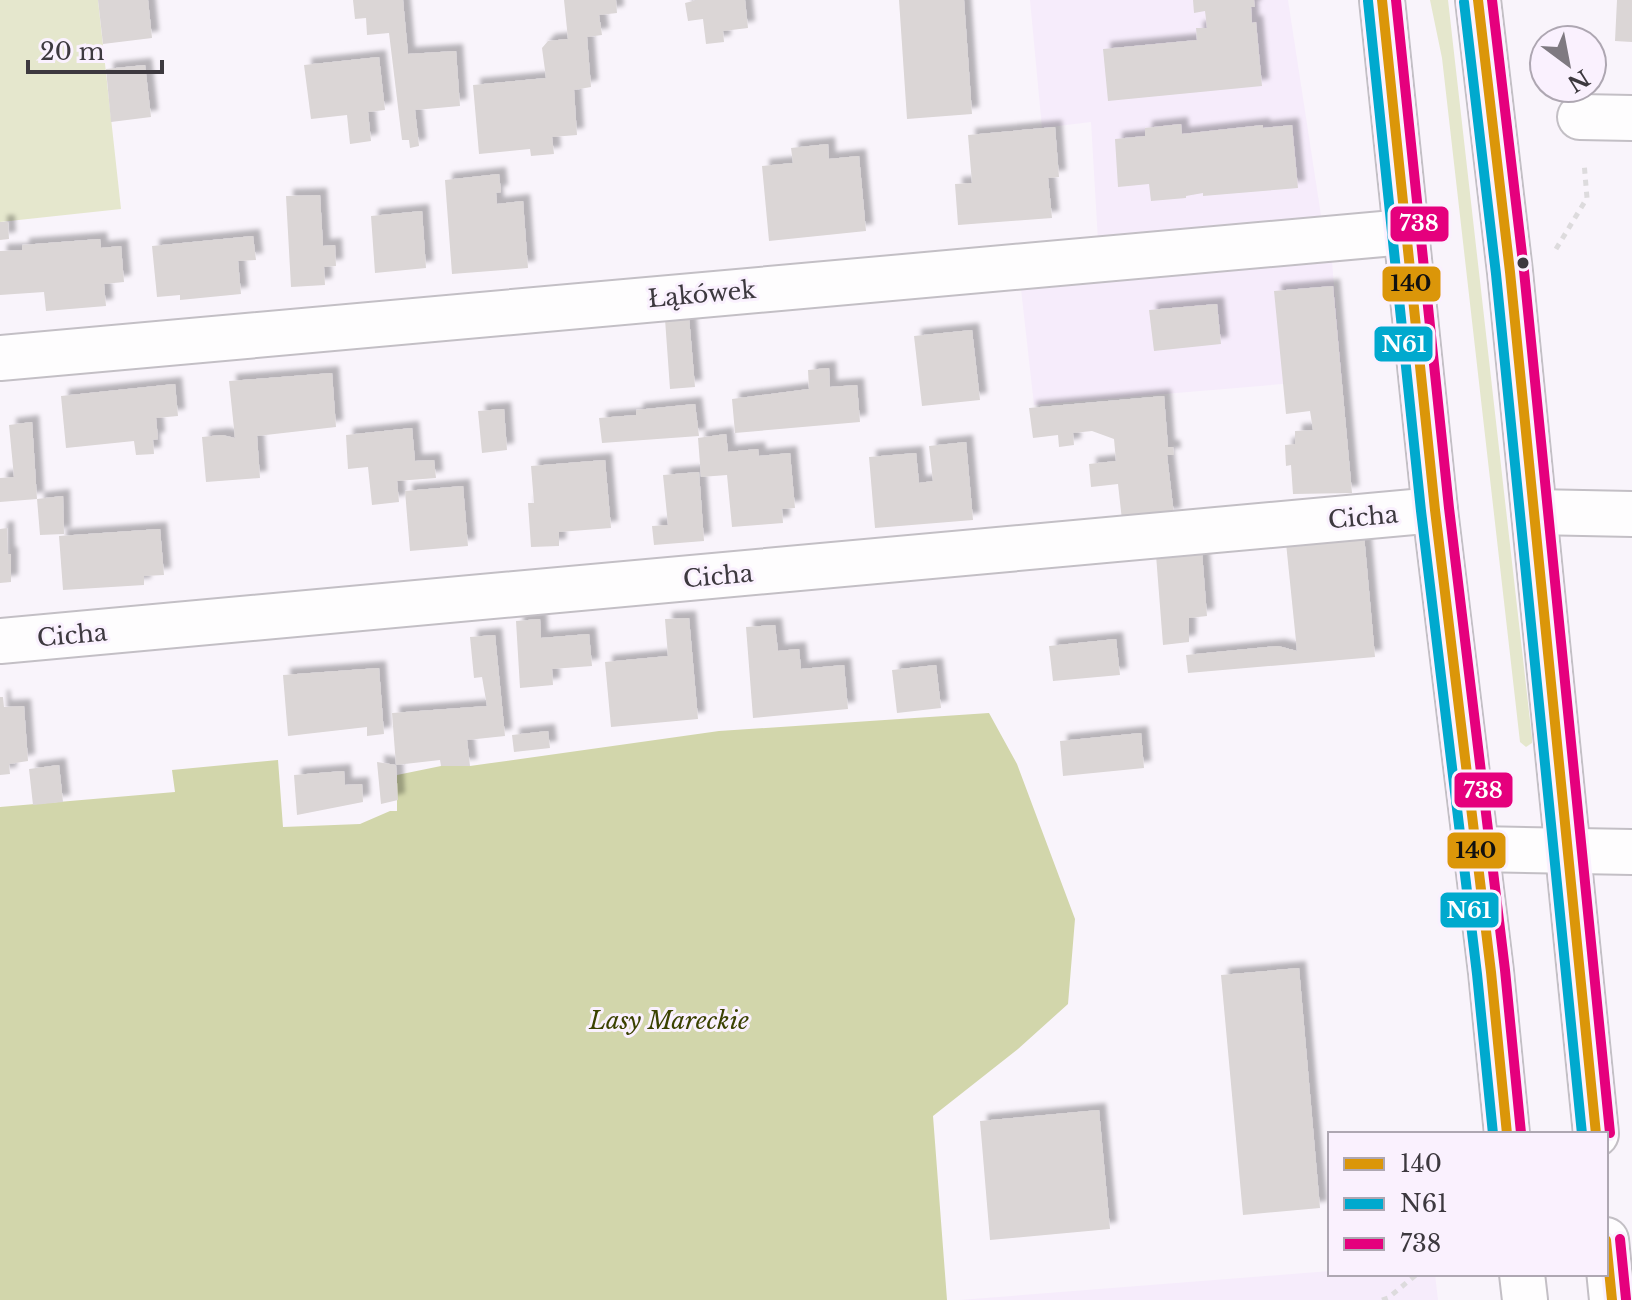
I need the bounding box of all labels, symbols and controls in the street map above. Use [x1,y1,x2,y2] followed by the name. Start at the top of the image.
[28,24,162,74] scale bar
[1528,24,1608,104] north arrow
[40,37,105,66] text: 20 m
[1562,64,1594,98] text: N
[1389,205,1450,243] line badge: 738
[1399,210,1439,237] text: 738
[1515,255,1531,271] unlabelled marker
[1381,265,1442,303] line badge: 140
[1391,270,1431,297] text: 140
[647,275,758,313] street label: Łąkówek
[1373,325,1434,363] line badge: N61
[1382,331,1427,358] text: N61
[1327,499,1400,535] street label: Cicha
[682,558,755,594] street label: Cicha
[36,617,109,653] street label: Cicha
[1453,771,1514,809] line badge: 738
[1463,777,1503,804] text: 738
[1446,831,1507,870] line badge: 140
[1456,837,1496,864] text: 140
[1439,891,1500,929] line badge: N61
[1447,897,1492,924] text: N61
[588,1006,749,1035] park label: Lasy Mareckie
[1328,1132,1608,1276] legend
[1400,1149,1442,1178] text: 140
[1400,1189,1448,1218] text: N61
[1400,1229,1441,1258] text: 738

